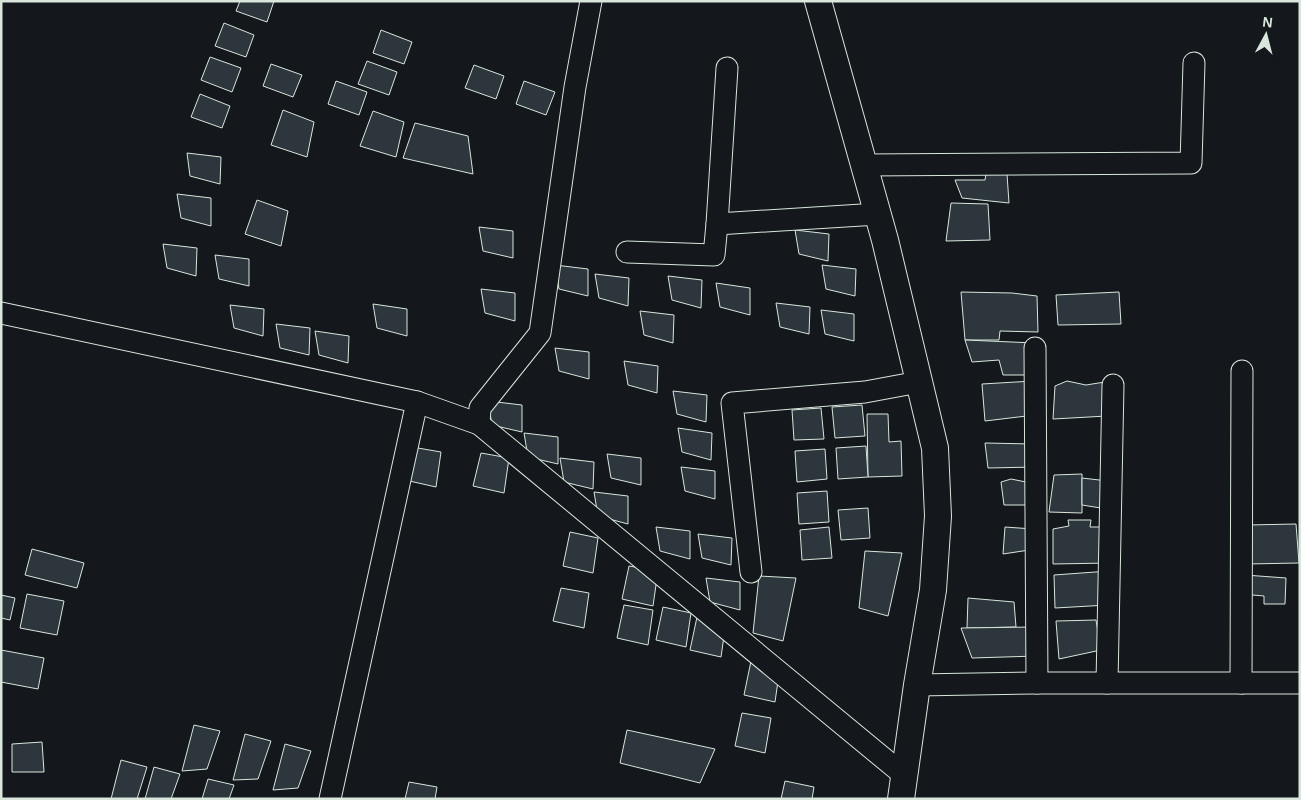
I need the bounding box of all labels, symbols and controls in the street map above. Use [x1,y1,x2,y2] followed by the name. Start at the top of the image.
[1241,10,1291,60] north arrow
[1262,14,1274,31] text: N

